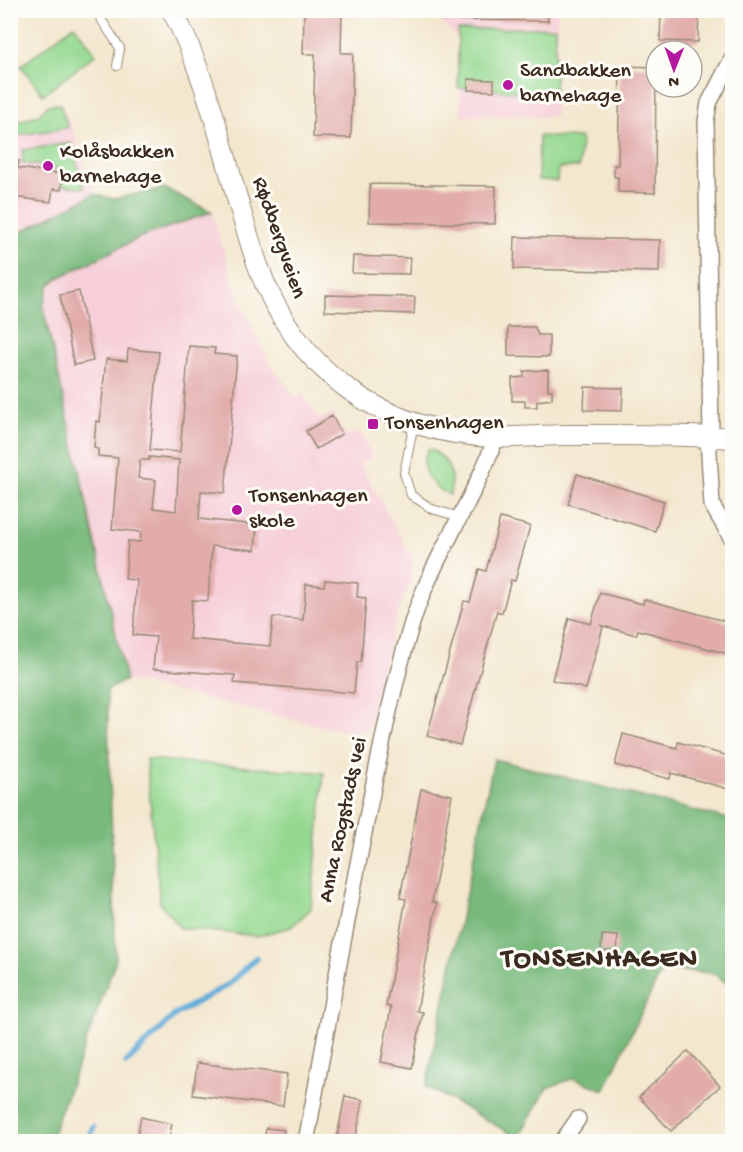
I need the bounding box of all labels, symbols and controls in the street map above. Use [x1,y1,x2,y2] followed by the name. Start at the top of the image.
[644,39,704,99] north arrow
[520,59,632,110] place label: Sandbakken barnehage
[668,71,679,90] text: N
[501,78,515,92] marker: Sandbakken barnehage
[60,140,174,191] place label: Kolåsbakken barnehage
[41,159,55,173] marker: Kolåsbakken barnehage
[245,174,311,303] street label: Rødbergveien
[383,411,504,437] place label: Tonsenhagen
[366,417,380,431] marker: Tonsenhagen
[247,484,368,535] place label: Tonsenhagen skole
[230,503,244,517] marker: Tonsenhagen skole
[314,735,374,905] street label: Anna Rogstads vei
[499,944,699,977] district label: TONSENHAGEN

